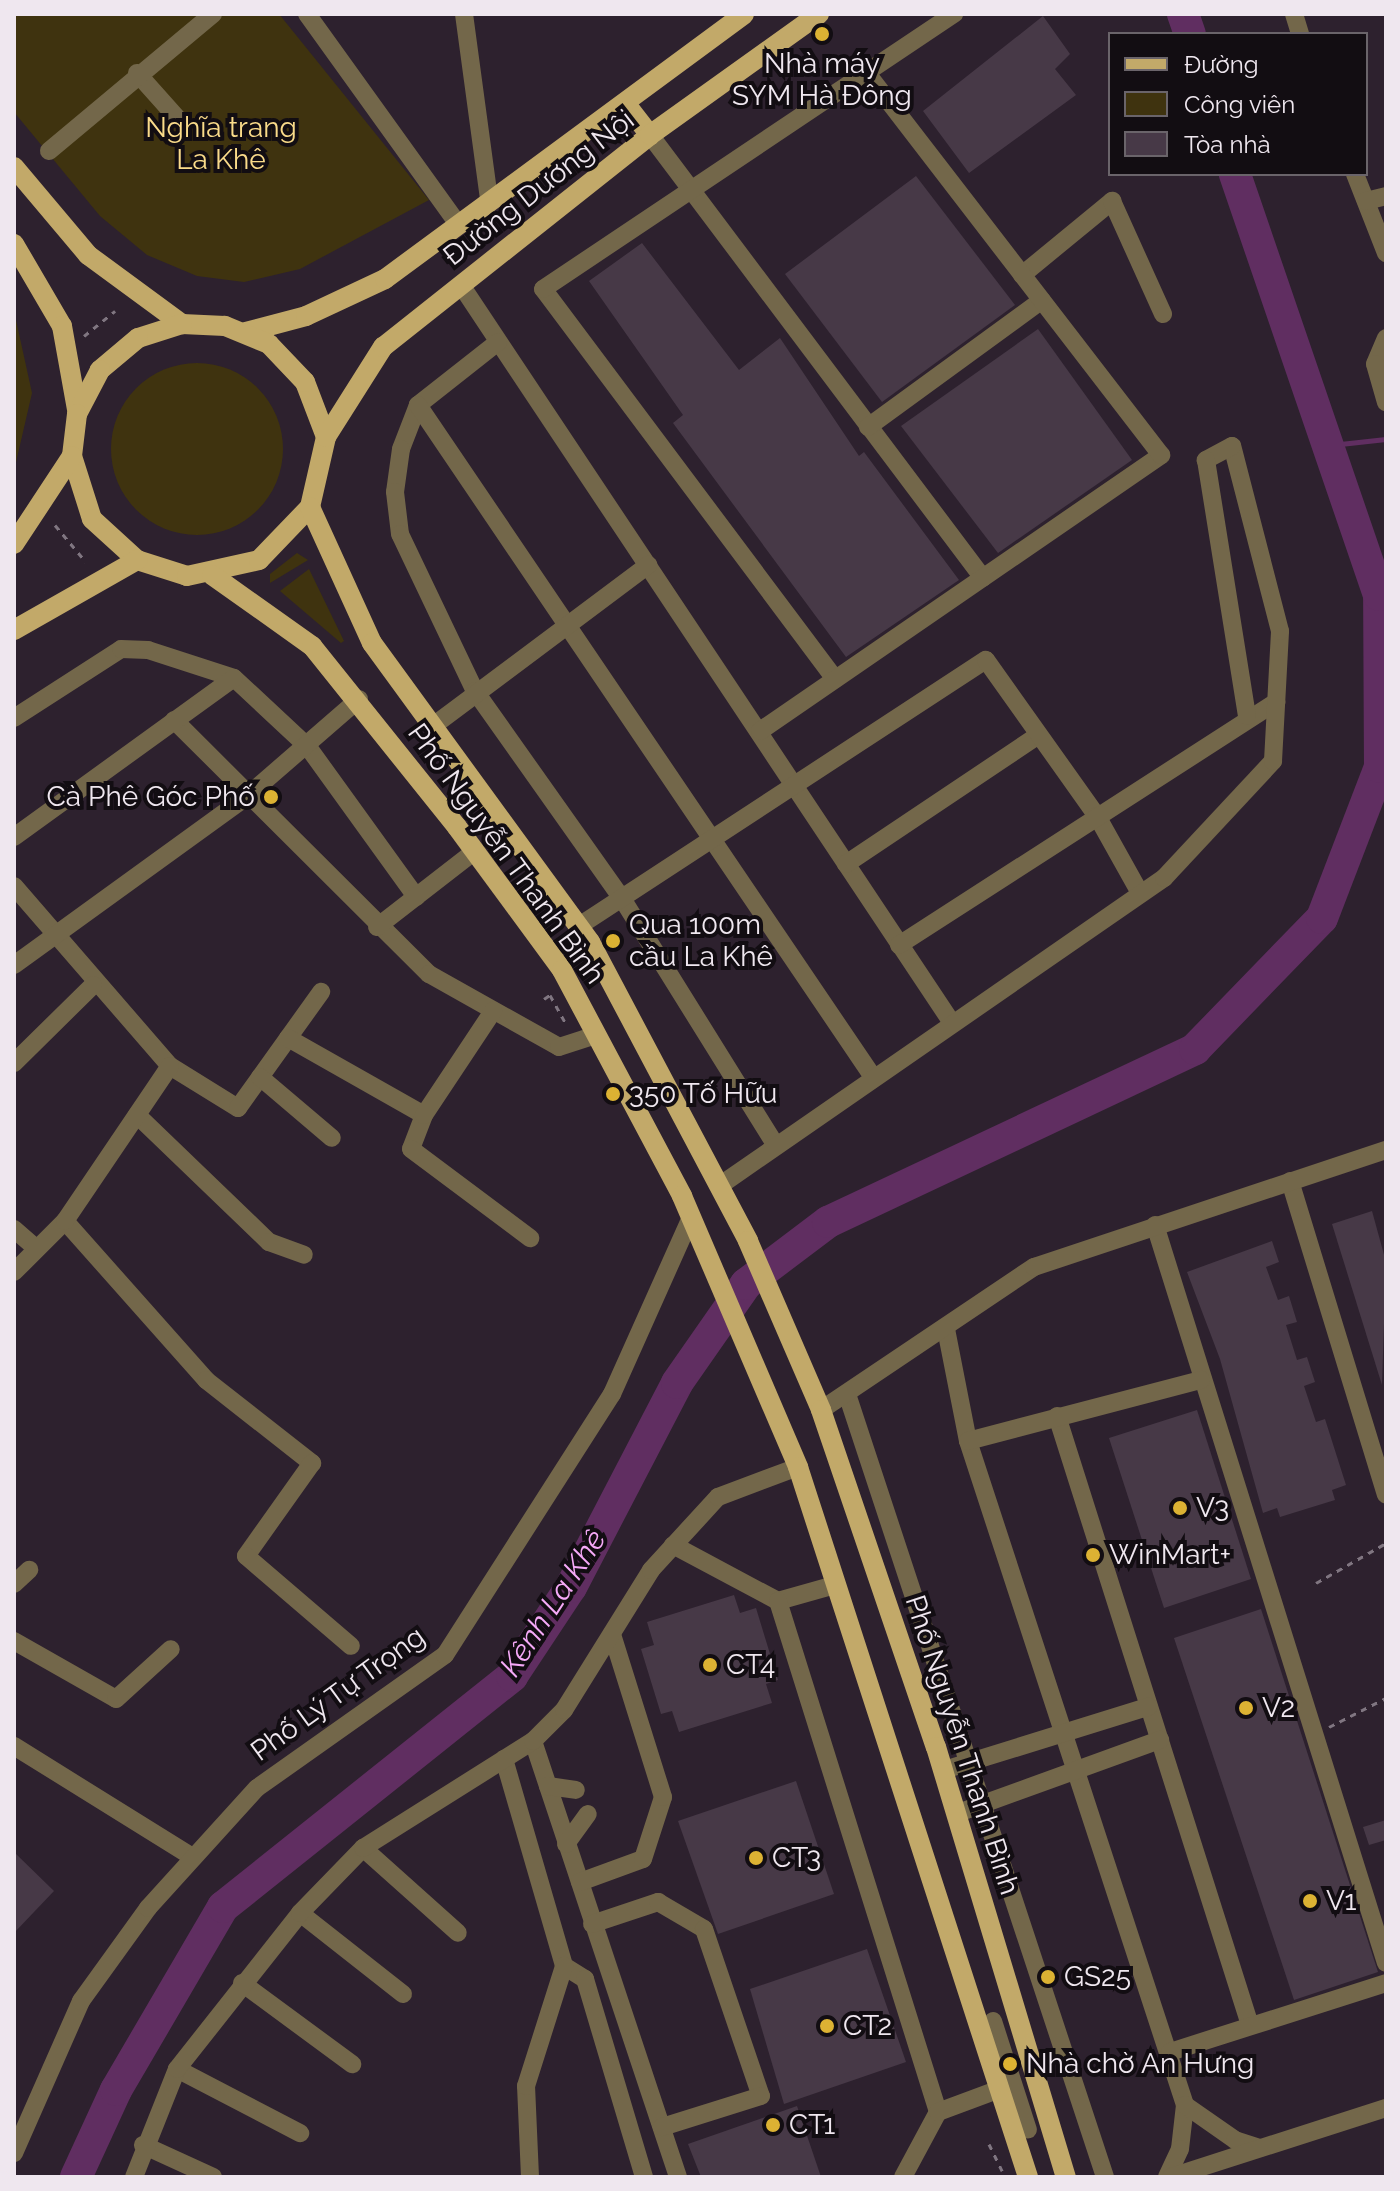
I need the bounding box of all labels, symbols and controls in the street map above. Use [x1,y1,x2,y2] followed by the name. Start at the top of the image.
[813,25,831,43] marker: Nhà máy SYM Hà Đông
[1108,32,1368,176] legend
[732,47,912,113] place label: Nhà máy SYM Hà Đông
[1184,50,1259,79] text: Đường
[1184,90,1295,119] text: Công viên
[437,103,641,273] street label: Đường Dương Nội
[145,111,297,177] park label: Nghĩa trang La Khê
[1184,130,1271,159] text: Tòa nhà
[400,717,612,991] street label: Phố Nguyễn Thanh Bình
[46,780,255,814] place label: Cà Phê Góc Phố
[262,788,280,806] marker: Cà Phê Góc Phố
[629,908,773,974] place label: Qua 100m cầu La Khê
[604,932,622,950] marker: Qua 100m cầu La Khê
[629,1077,778,1111] place label: 350 Tố Hữu
[604,1085,622,1103] marker: 350 Tố Hữu
[1196,1491,1229,1525] place label: V3
[1171,1499,1189,1517] marker: V3
[492,1523,614,1683] water label: Kênh La Khê
[1109,1538,1231,1572] place label: WinMart+
[1084,1546,1102,1564] marker: WinMart+
[898,1591,1026,1899] street label: Phố Nguyễn Thanh Bình
[244,1619,432,1769] street label: Phố Lý Tự Trọng
[726,1648,775,1682] place label: CT4
[701,1656,719,1674] marker: CT4
[1262,1691,1295,1725] place label: V2
[1237,1699,1255,1717] marker: V2
[772,1841,821,1875] place label: CT3
[747,1849,765,1867] marker: CT3
[1326,1884,1356,1918] place label: V1
[1301,1892,1319,1910] marker: V1
[1064,1960,1131,1994] place label: GS25
[1039,1968,1057,1986] marker: GS25
[843,2009,892,2043] place label: CT2
[818,2017,836,2035] marker: CT2
[1026,2047,1255,2081] place label: Nhà chờ An Hưng
[1001,2055,1019,2073] marker: Nhà chờ An Hưng
[789,2108,835,2142] place label: CT1
[764,2116,782,2134] marker: CT1

